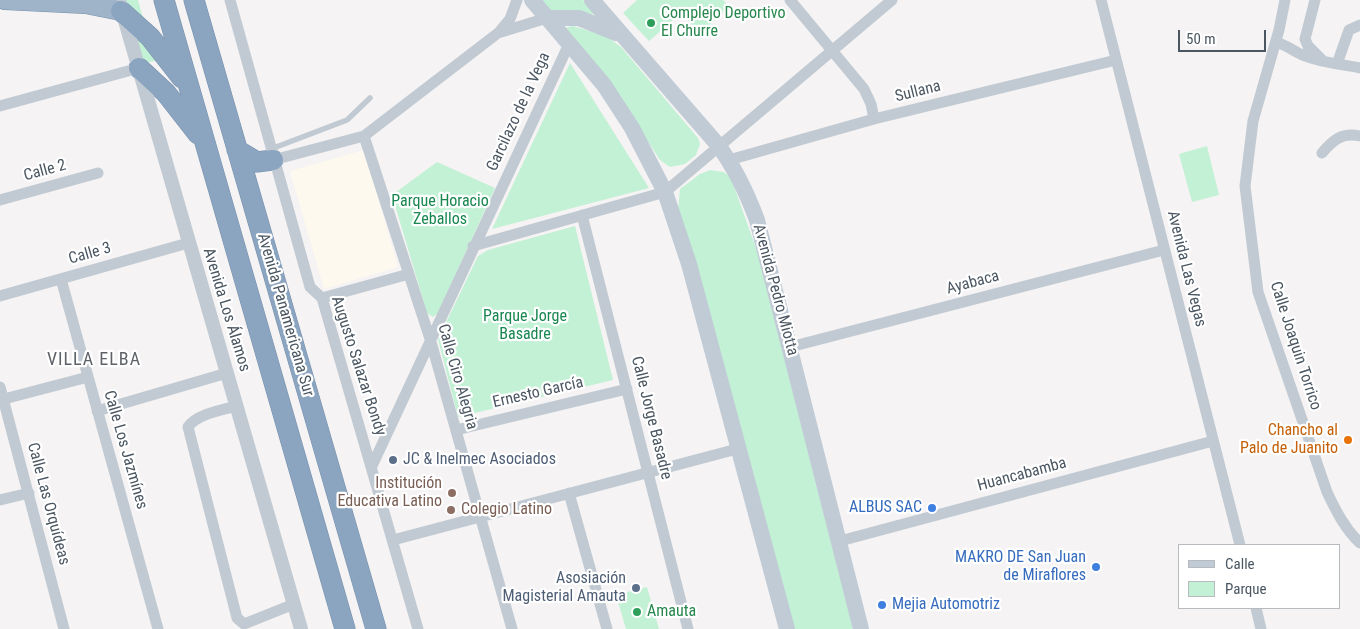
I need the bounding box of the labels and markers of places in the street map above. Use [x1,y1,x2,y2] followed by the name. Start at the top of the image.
[661,4,785,42] place label: Complejo Deportivo El Churre
[645,17,657,29] marker: Complejo Deportivo El Churre
[1240,421,1338,459] place label: Chancho al Palo de Juanito
[1342,434,1354,446] marker: Chancho al Palo de Juanito
[403,450,556,470] place label: JC & Inelmec Asociados
[387,454,399,466] marker: JC & Inelmec Asociados
[338,474,442,512] place label: Institución Educativa Latino
[446,487,458,499] marker: Institución Educativa Latino
[849,498,922,518] place label: ALBUS SAC
[461,500,552,520] place label: Colegio Latino
[926,502,938,514] marker: ALBUS SAC
[445,504,457,516] marker: Colegio Latino
[955,548,1086,586] place label: MAKRO DE San Juan de Miraflores
[1090,561,1102,573] marker: MAKRO DE San Juan de Miraflores
[503,569,626,607] place label: Asosiación Magisterial Amauta
[630,582,642,594] marker: Asosiación Magisterial Amauta
[892,595,1000,615] place label: Mejia Automotriz
[876,599,888,611] marker: Mejia Automotriz
[647,602,696,622] place label: Amauta
[631,606,643,618] marker: Amauta

